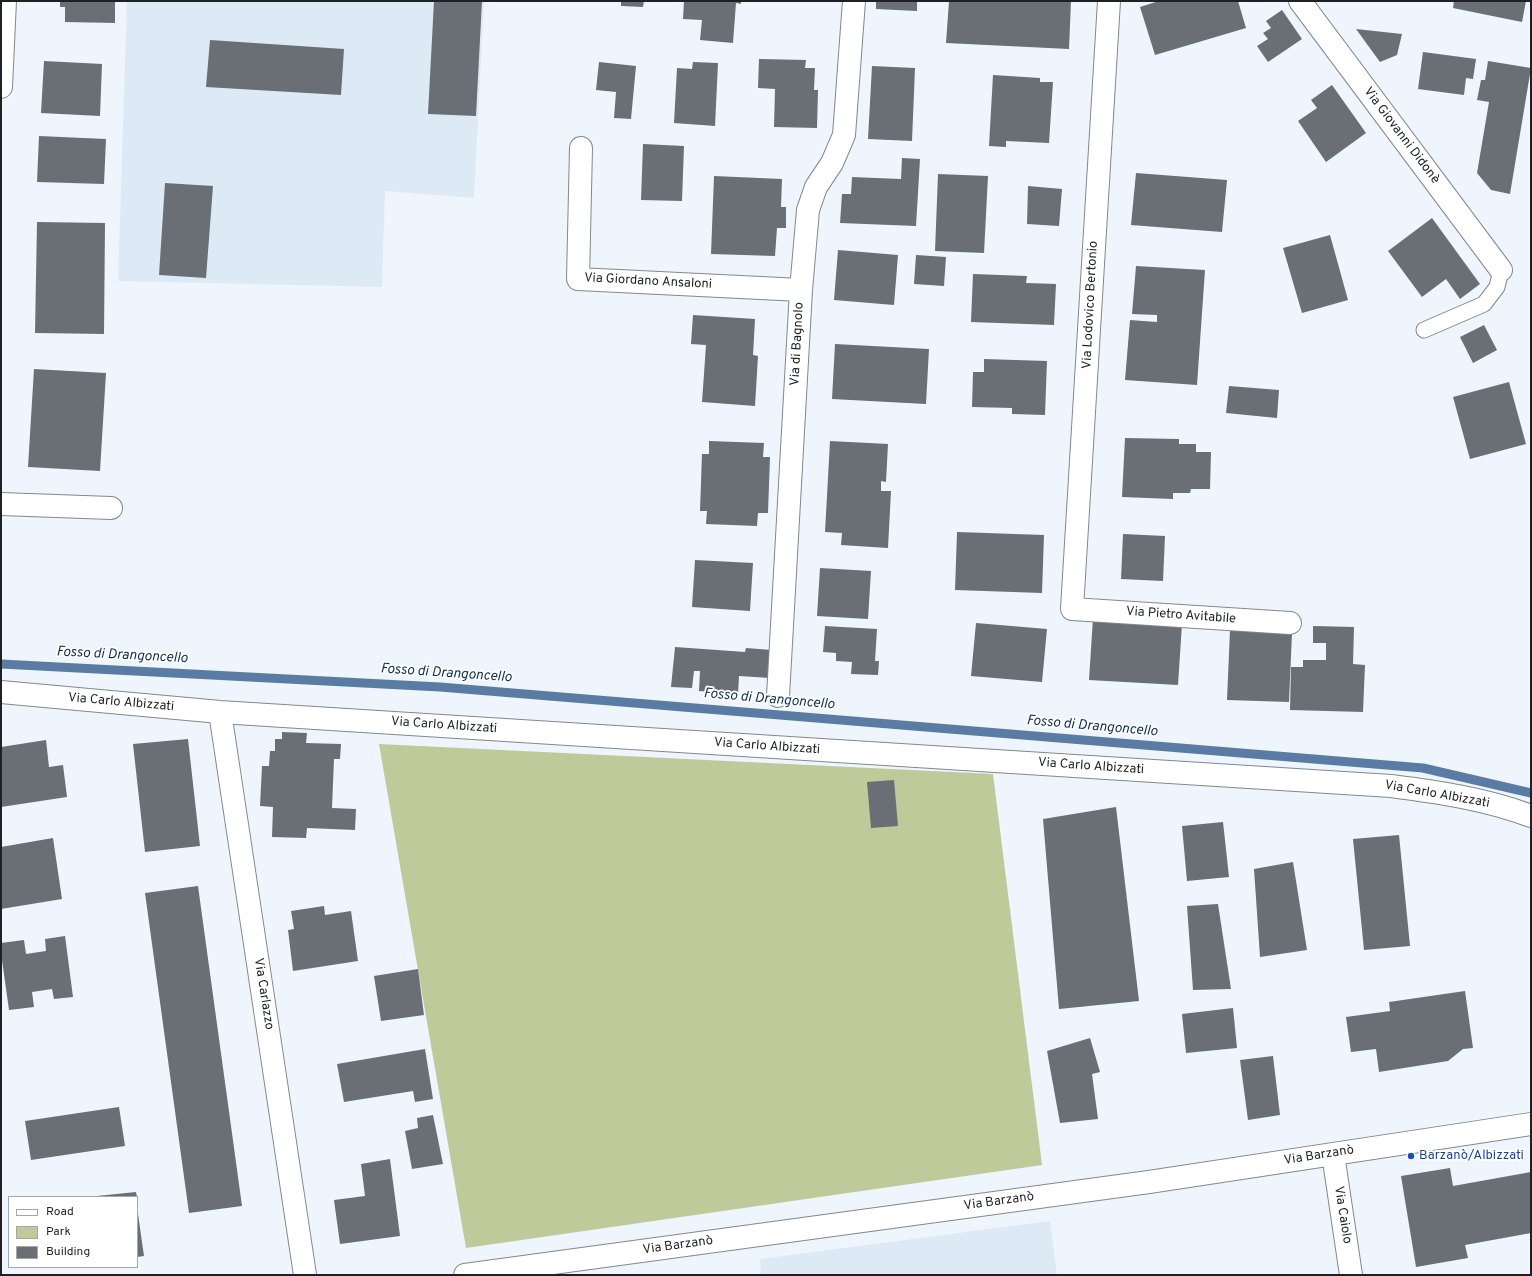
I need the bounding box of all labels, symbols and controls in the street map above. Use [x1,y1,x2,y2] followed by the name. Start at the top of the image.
[1360,85,1442,187] street label: Via Giovanni Didonè
[1080,240,1102,370] street label: Via Lodovico Bertonio
[584,271,712,293] street label: Via Giordano Ansaloni
[788,302,808,386] street label: Via di Bagnolo
[1125,604,1237,628] street label: Via Pietro Avitabile
[56,644,188,668] water label: Fosso di Drangoncello
[380,661,512,687] water label: Fosso di Drangoncello
[703,686,835,714] water label: Fosso di Drangoncello
[67,691,175,715] street label: Via Carlo Albizzati
[1026,713,1158,741] water label: Fosso di Drangoncello
[390,715,498,737] street label: Via Carlo Albizzati
[713,736,821,758] street label: Via Carlo Albizzati
[1037,756,1145,778] street label: Via Carlo Albizzati
[1383,778,1491,812] street label: Via Carlo Albizzati
[250,957,276,1031] street label: Via Carlazzo
[1283,1143,1355,1169] street label: Via Barzanò
[1419,1148,1524,1164] place label: Barzanò/Albizzati
[1406,1151,1416,1161] marker: Barzanò/Albizzati
[1330,1185,1354,1245] street label: Via Caiolo
[963,1189,1035,1215] street label: Via Barzanò
[8,1196,138,1268] legend
[46,1204,74,1220] text: Road
[46,1224,71,1240] text: Park
[642,1233,714,1259] street label: Via Barzanò
[46,1244,90,1260] text: Building

